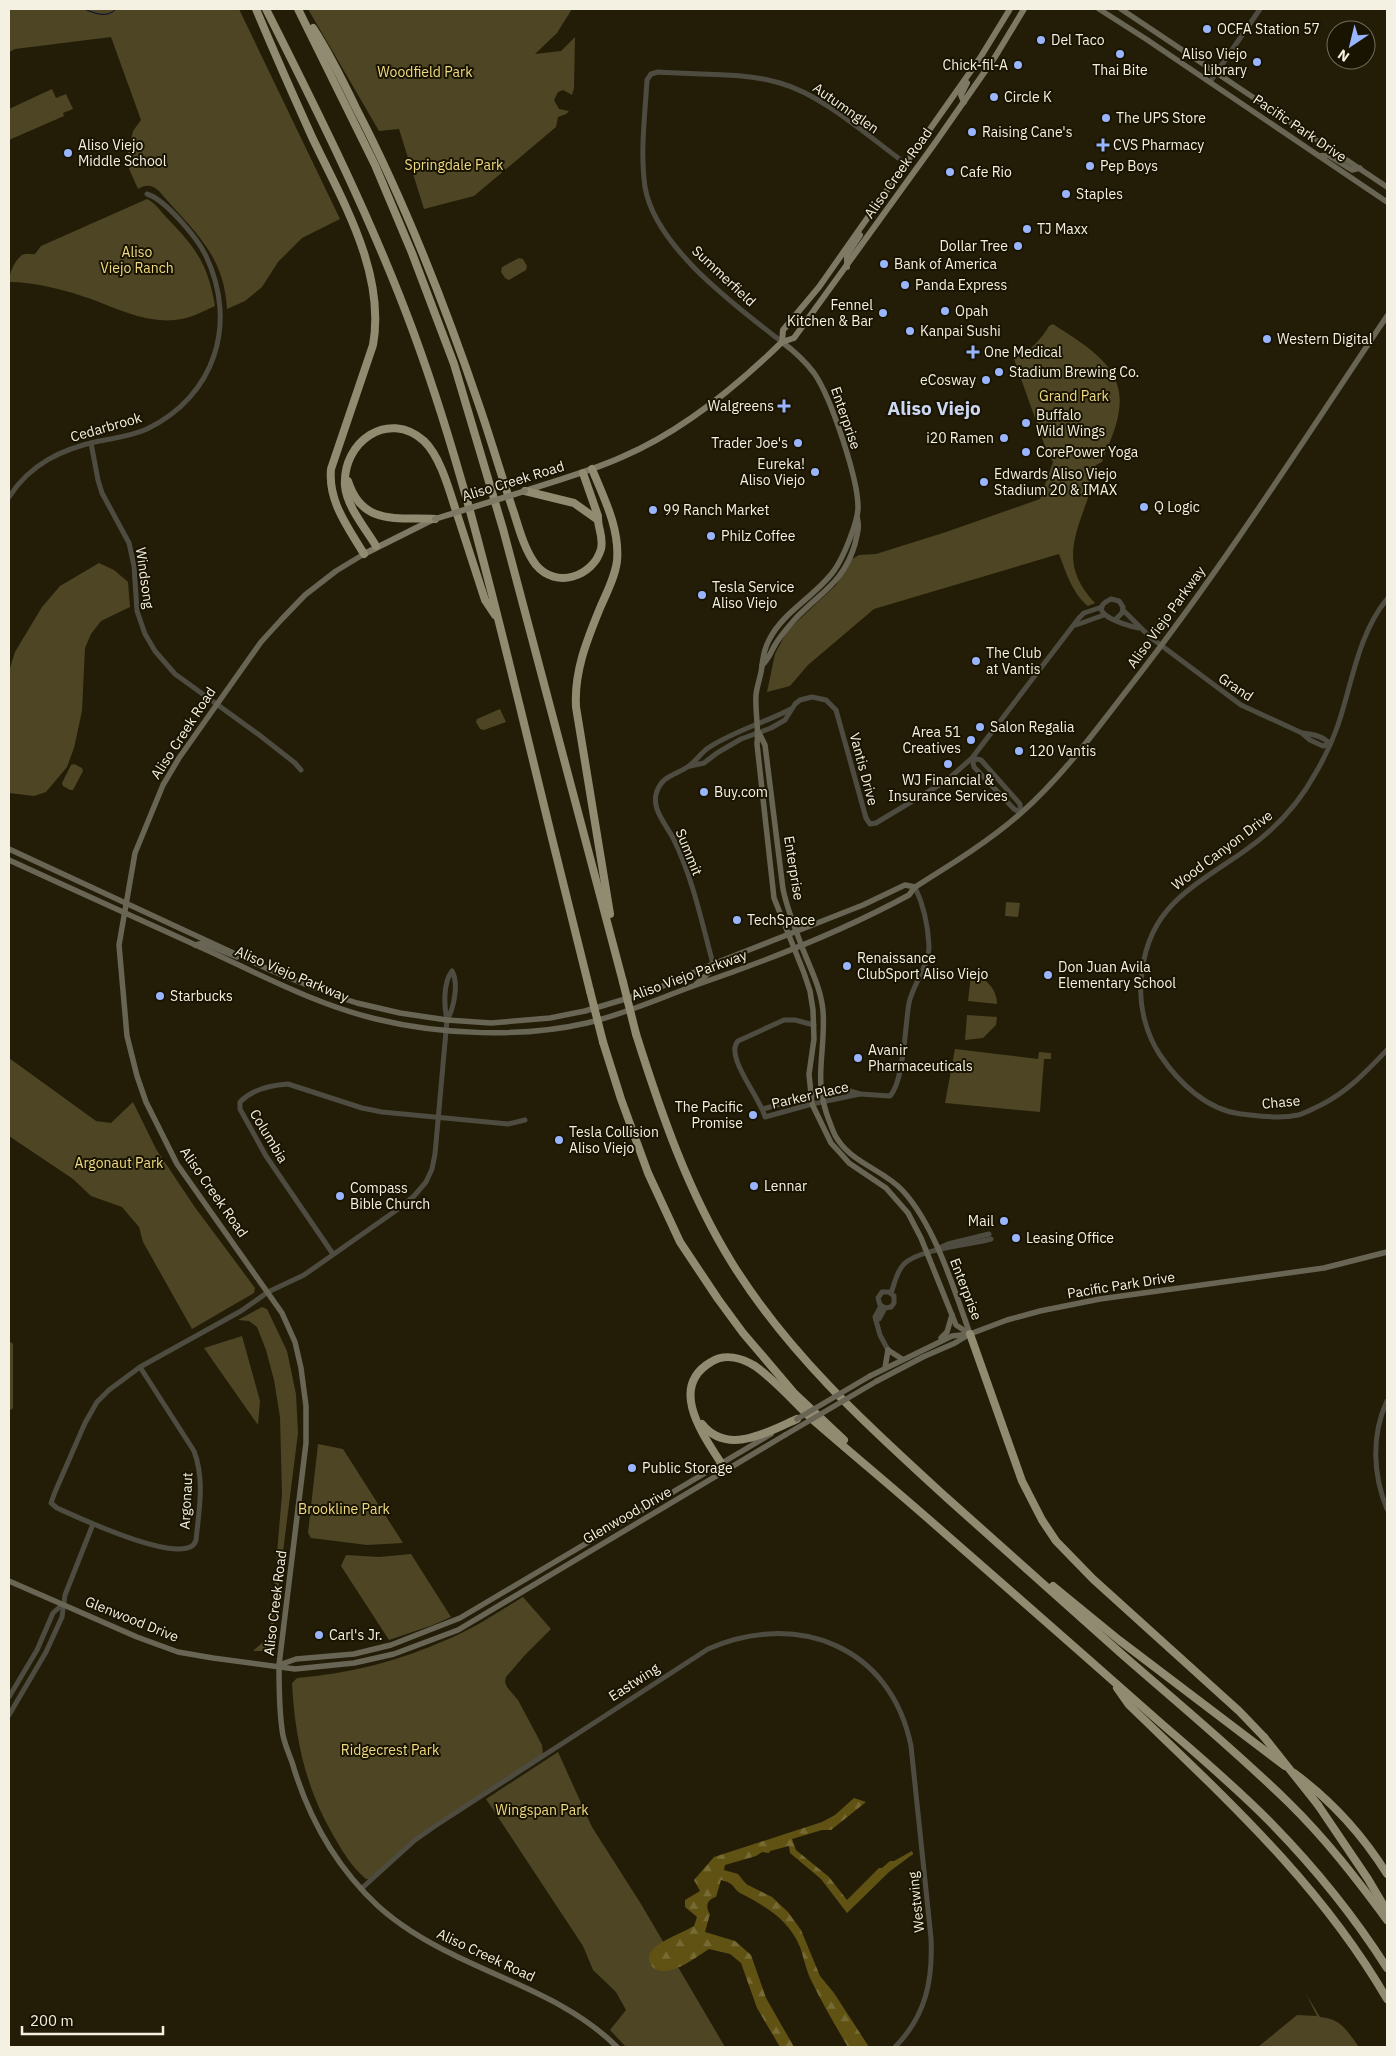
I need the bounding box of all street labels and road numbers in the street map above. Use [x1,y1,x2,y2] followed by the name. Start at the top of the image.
[809,79,883,137] street label: Autumnglen
[1250,90,1350,166] street label: Pacific Park Drive
[860,124,936,222] street label: Aliso Creek Road
[688,242,760,310] street label: Summerfield
[827,384,865,452] street label: Enterprise
[68,408,144,446] street label: Cedarbrook
[460,457,566,505] street label: Aliso Creek Road
[132,546,158,611] street label: Windsong
[1123,562,1209,672] street label: Aliso Viejo Parkway
[1215,669,1257,705] street label: Grand
[147,684,219,782] street label: Aliso Creek Road
[846,731,882,808] street label: Vantis Drive
[1168,806,1276,894] street label: Wood Canyon Drive
[671,826,707,878] street label: Summit
[780,834,808,902] street label: Enterprise
[232,942,352,1006] street label: Aliso Viejo Parkway
[629,946,749,1004] street label: Aliso Viejo Parkway
[770,1077,851,1113] street label: Parker Place
[1261,1091,1301,1113] street label: Chase
[246,1106,292,1167] street label: Columbia
[176,1143,252,1241] street label: Aliso Creek Road
[946,1255,986,1323] street label: Enterprise
[1066,1268,1176,1302] street label: Pacific Park Drive
[176,1472,196,1530] street label: Argonaut
[579,1482,675,1548] street label: Glenwood Drive
[260,1549,290,1657] street label: Aliso Creek Road
[83,1592,182,1646] street label: Glenwood Drive
[605,1659,663,1705] street label: Eastwing
[904,1870,928,1933] street label: Westwing
[434,1924,538,1986] street label: Aliso Creek Road

